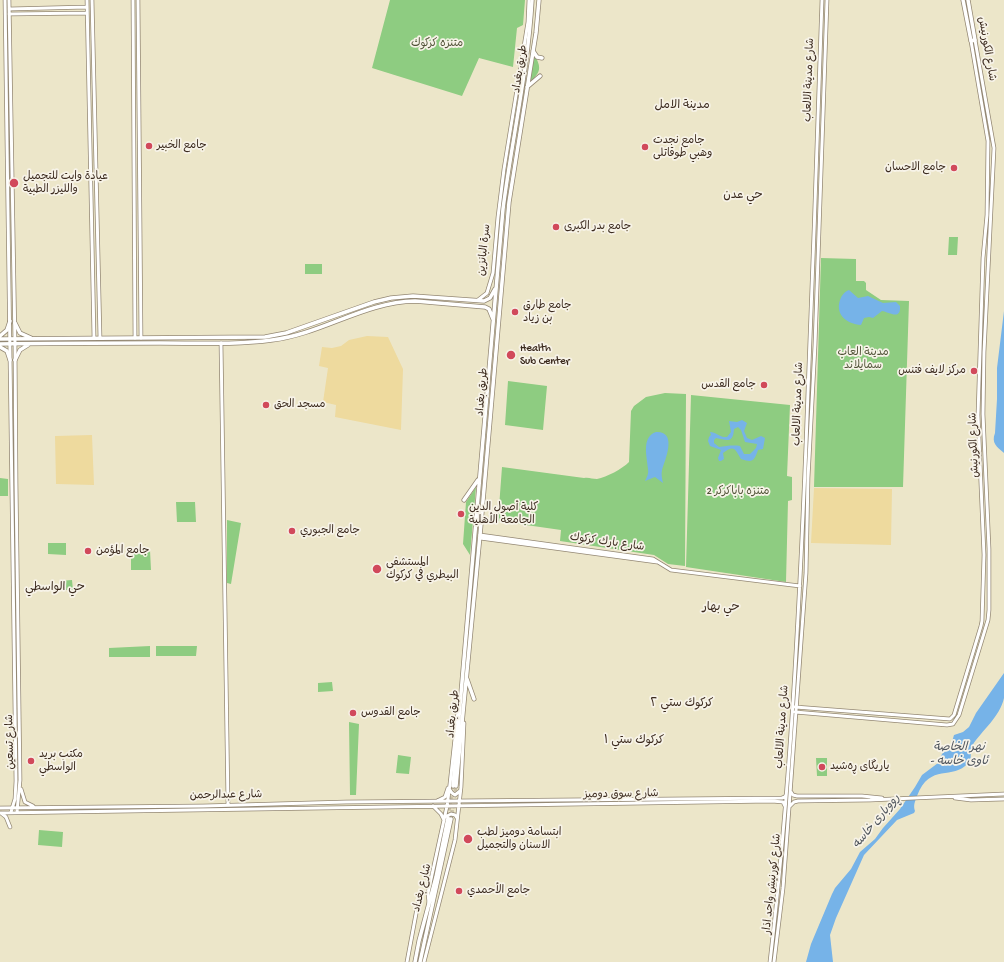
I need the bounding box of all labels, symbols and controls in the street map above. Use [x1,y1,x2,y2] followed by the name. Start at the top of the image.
[974,16,998,82] street label: شارع الكورنيش
[411,37,463,51] park label: متنزه كركوك
[802,38,818,122] street label: شارع مدينة الالعاب
[511,44,531,94] street label: طريق بغداد
[654,99,710,113] district label: مدينة الامل
[653,134,712,160] place label: جامع نجدت وهبي طوقاتلى
[157,139,207,153] place label: جامع الخبير
[144,141,154,151] marker: جامع الخبير
[640,142,650,152] marker: جامع نجدت وهبي طوقاتلى
[885,161,946,175] place label: جامع الاحسان
[949,163,959,173] marker: جامع الاحسان
[23,170,108,196] place label: عيادة وايت للتجميل والليزر الطبية
[8,177,20,189] marker: عيادة وايت للتجميل والليزر الطبية
[723,189,763,203] district label: حي عدن
[564,220,631,234] place label: جامع بدر الكبرى
[551,222,561,232] marker: جامع بدر الكبرى
[476,223,494,277] street label: سرة البانزين
[523,299,572,325] place label: جامع طارق بن زياد
[510,307,520,317] marker: جامع طارق بن زياد
[520,342,570,368] place label: Health Sub Center
[837,346,889,372] park label: مدينة العاب سمايلاند
[505,349,517,361] marker: Health Sub Center
[791,362,807,446] street label: شارع مدينة الالعاب
[898,364,966,378] place label: مركز لايف فتنس
[969,366,979,376] marker: مركز لايف فتنس
[474,367,492,417] street label: طريق بغداد
[701,378,756,392] place label: جامع القدس
[759,380,769,390] marker: جامع القدس
[274,398,325,412] place label: مسجد الحق
[261,400,271,410] marker: مسجد الحق
[967,412,983,478] street label: شارع الكورنيش
[707,485,769,499] park label: متنزه باباكركر 2
[469,501,538,527] place label: كلية أصول الدين الجامعة الأهلية
[456,509,466,519] marker: كلية أصول الدين الجامعة الأهلية
[300,524,360,538] place label: جامع الجبوري
[287,526,297,536] marker: جامع الجبوري
[569,531,645,555] street label: شارع بارك كركوك
[96,544,149,558] place label: جامع المؤمن
[83,546,93,556] marker: جامع المؤمن
[386,556,459,582] place label: المستشفى البيطري في كركوك
[371,563,383,575] marker: المستشفى البيطري في كركوك
[25,581,85,595] district label: حي الواسطي
[702,601,740,615] district label: حي بهار
[773,685,793,769] street label: شارع مدينة الالعاب
[445,689,463,739] street label: طريق بغداد
[651,697,713,711] district label: كركوك ستي ٢
[361,706,421,720] place label: جامع القدوس
[348,708,358,718] marker: جامع القدوس
[4,714,18,770] street label: شارع تسعين
[604,734,664,748] district label: كركوك ستي ١
[930,741,988,769] water label: نهر الخاصة - ئاوی خاسە
[39,748,83,774] place label: مكتب بريد الواسطي
[26,756,36,766] marker: مكتب بريد الواسطي
[830,760,889,774] place label: یاریگای ڕەشید
[817,762,827,772] marker: یاریگای ڕەشید
[583,788,659,802] street label: شارع سوق دوميز
[190,789,262,803] street label: شارع عبدالرحمن
[850,792,904,852] water label: ڕووباری خاسە
[477,826,562,852] place label: ابتسامة دوميز لطب الاسنان والتجميل
[462,833,474,845] marker: ابتسامة دوميز لطب الاسنان والتجميل
[761,833,785,935] street label: شارع كورنيش واحد اذار
[411,863,435,913] street label: شارع بغداد
[467,884,530,898] place label: جامع الأحمدي
[454,886,464,896] marker: جامع الأحمدي

